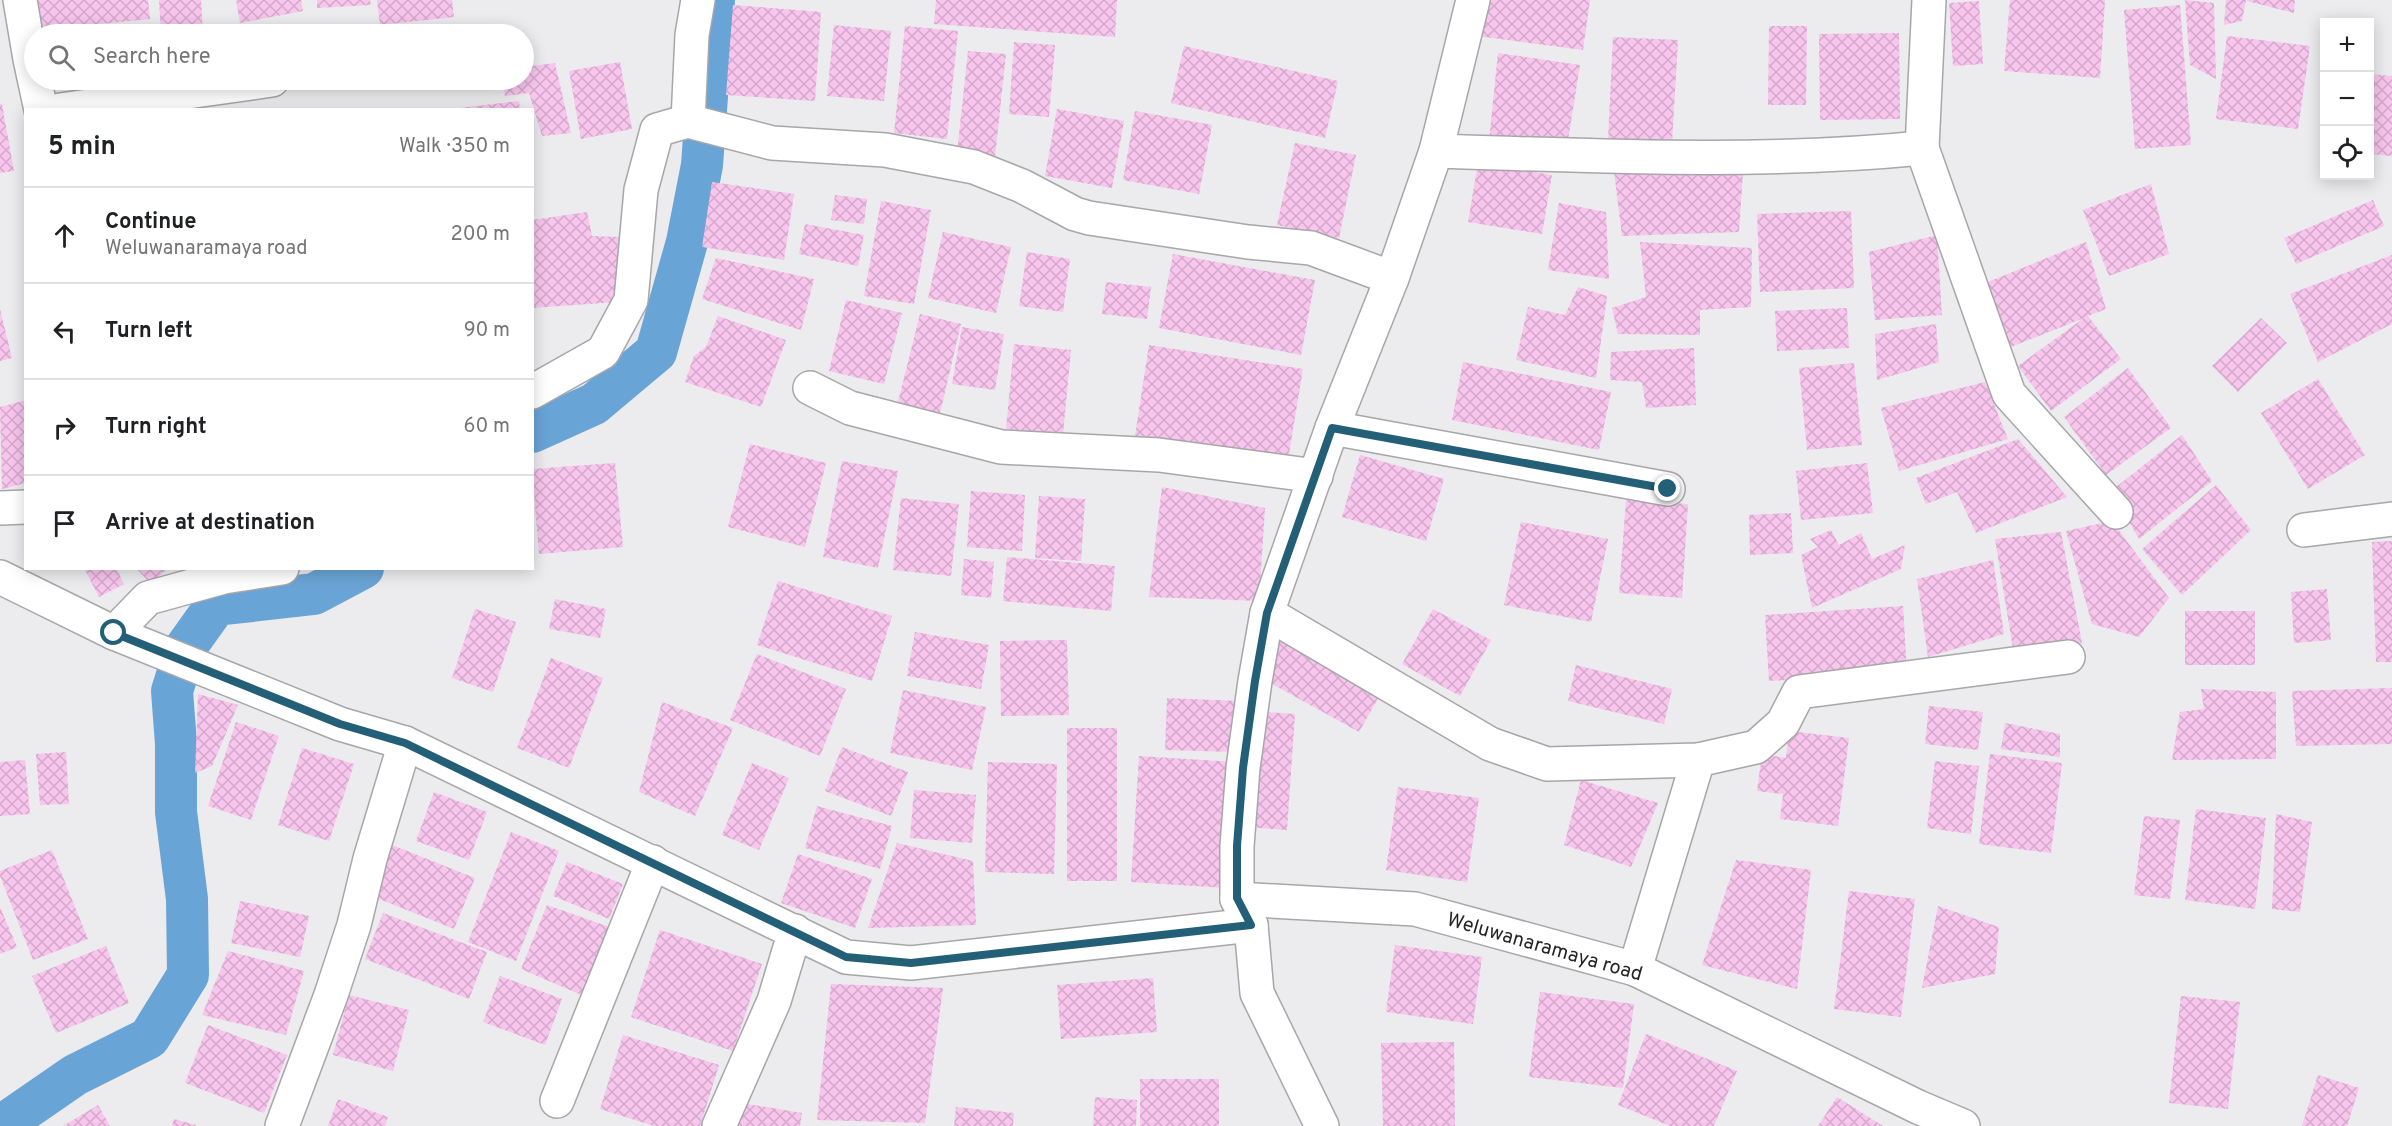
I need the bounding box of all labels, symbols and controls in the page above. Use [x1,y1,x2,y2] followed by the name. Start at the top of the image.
[2320,18,2374,180] map controls
[2320,18,2374,72] button: +
[24,24,534,90] search box
[45,41,78,74] icon: search
[93,44,211,71] text: Search here
[2320,72,2374,126] button: −
[2320,126,2374,180] button: locate
[48,131,116,164] text: 5 min
[399,134,510,160] text: Walk · 350 m
[105,209,196,236] text: Continue
[48,219,81,252] icon: ahead
[451,222,510,248] text: 200 m
[105,236,308,262] text: Weluwanaramaya road
[48,315,81,348] icon: left
[105,318,193,345] text: Turn left
[464,318,510,344] text: 90 m
[48,411,81,444] icon: right
[105,414,207,441] text: Turn right
[464,414,510,440] text: 60 m
[1654,475,1680,501] route end
[48,507,81,540] icon: arrive
[105,510,315,537] text: Arrive at destination
[100,619,126,645] route start
[1444,908,1645,988] street label: Weluwanaramaya road

